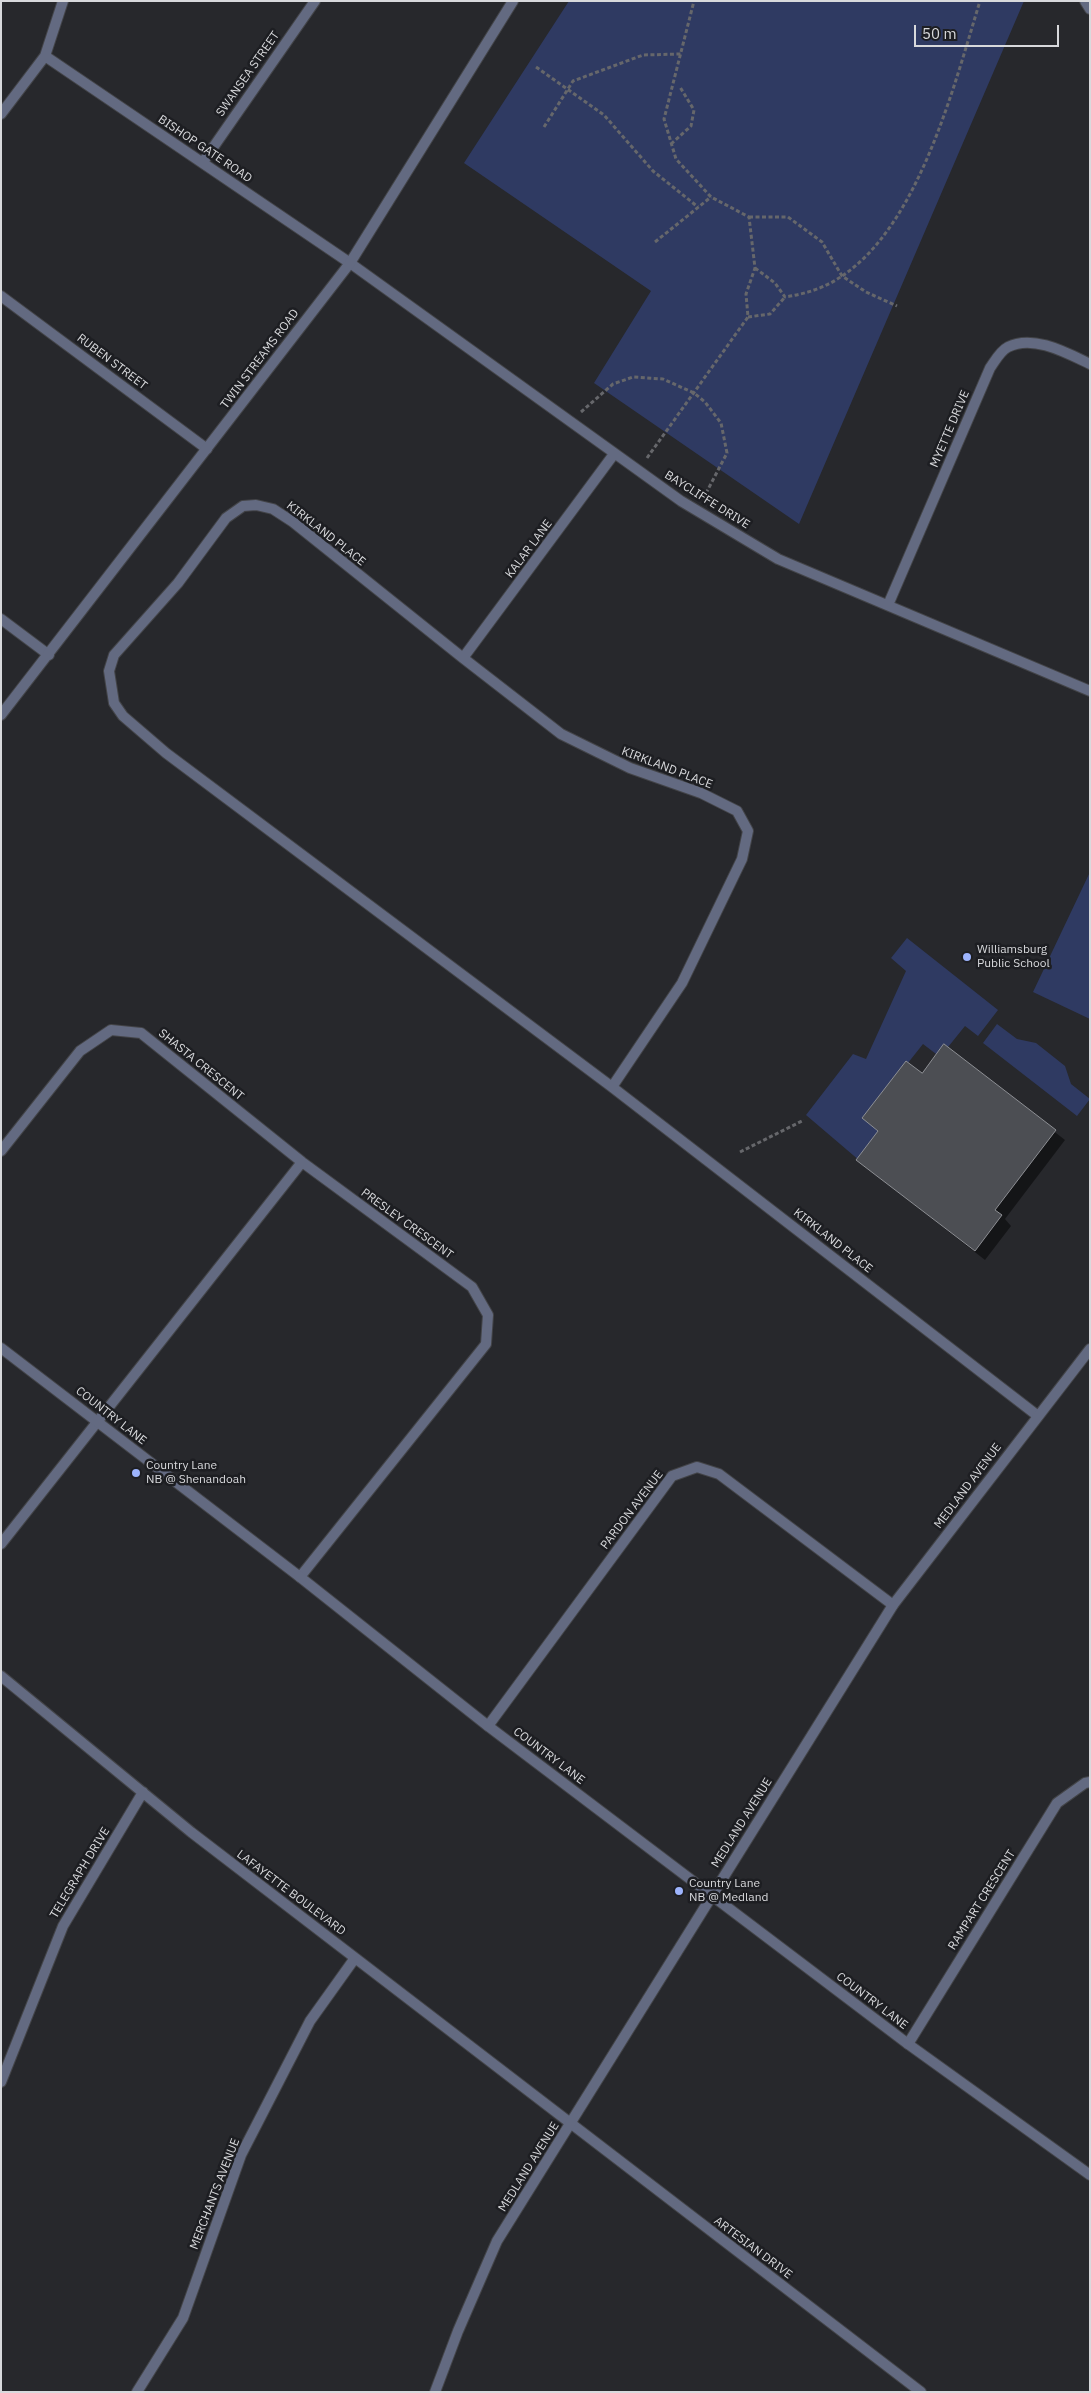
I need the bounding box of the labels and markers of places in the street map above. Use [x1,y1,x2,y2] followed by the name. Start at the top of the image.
[977,943,1050,971] place label: Williamsburg Public School
[961,951,973,963] marker: Williamsburg Public School
[146,1459,246,1487] place label: Country Lane NB @ Shenandoah
[130,1467,142,1479] marker: Country Lane NB @ Shenandoah
[689,1877,768,1905] place label: Country Lane NB @ Medland
[673,1885,685,1897] marker: Country Lane NB @ Medland

